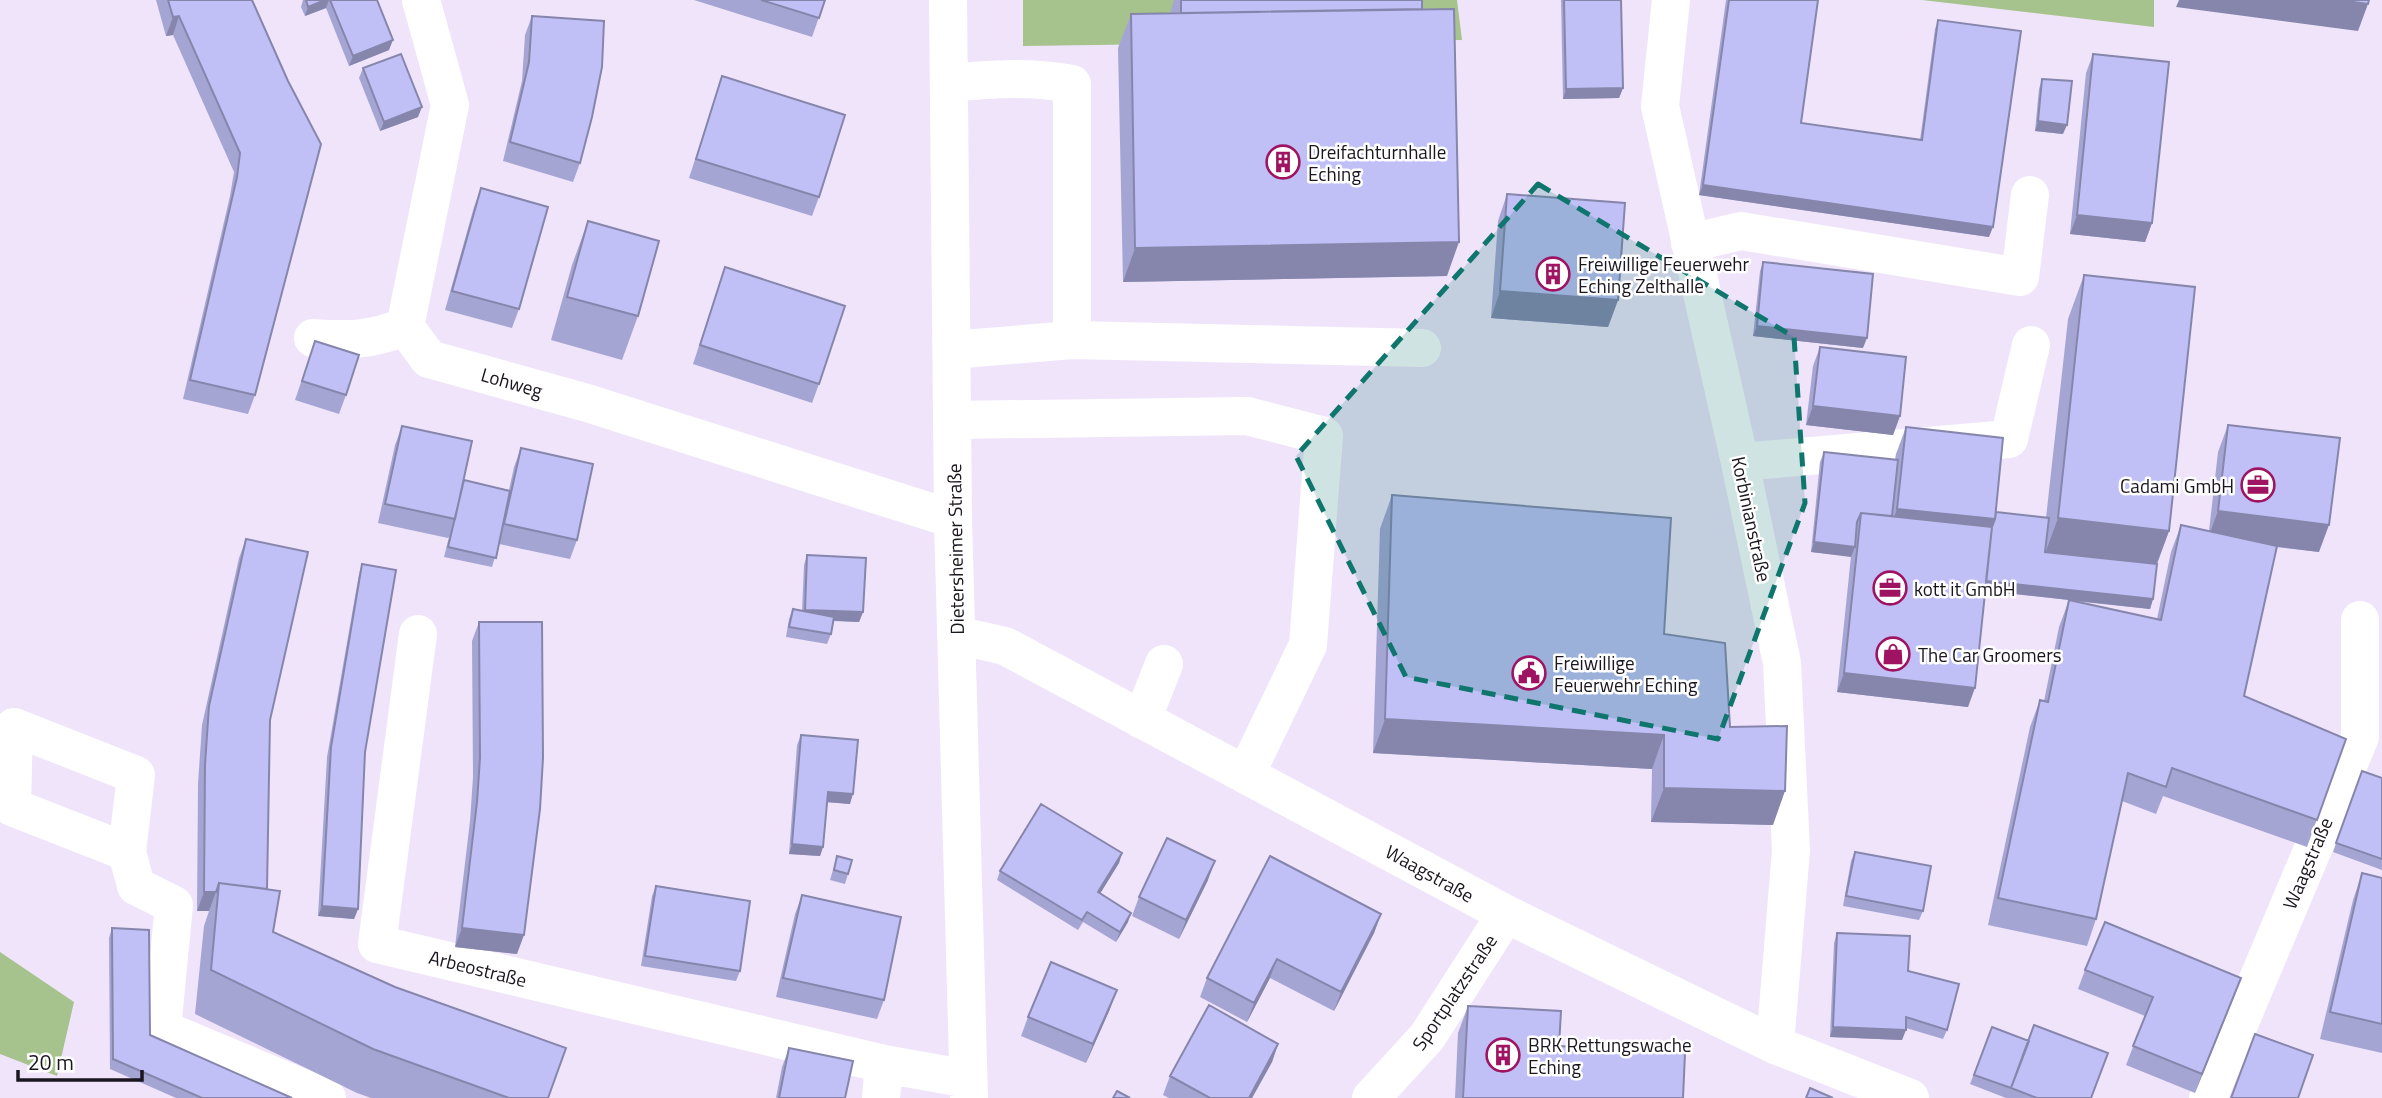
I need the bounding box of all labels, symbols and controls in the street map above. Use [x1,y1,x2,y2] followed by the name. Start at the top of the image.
[1308,137,1446,188] place label: Dreifachturnhalle Eching
[1264,143,1302,181] building icon: Dreifachturnhalle Eching
[1578,249,1750,300] place label: Freiwillige Feuerwehr Eching Zelthalle
[1534,255,1572,293] building icon: Freiwillige Feuerwehr Eching Zelthalle
[478,359,546,405] street label: Lohweg
[1725,454,1779,584] street label: Korbinianstraße
[939,463,971,635] street label: Dietersheimer Straße
[2239,466,2277,504] office icon: Cadami GmbH
[2120,471,2234,500] place label: Cadami GmbH
[1871,569,1909,607] office icon: kott it GmbH
[1914,574,2016,603] place label: kott it GmbH
[1874,635,1912,673] shop icon: The Car Groomers
[1918,640,2062,669] place label: The Car Groomers
[1554,648,1698,699] place label: Freiwillige Feuerwehr Eching
[1510,654,1548,692] public building icon: Freiwillige Feuerwehr Eching
[2275,812,2339,914] street label: Waagstraße
[1380,837,1480,909] street label: Waagstraße
[1404,928,1504,1056] street label: Sportplatzstraße
[426,942,530,994] street label: Arbeostraße
[1528,1030,1692,1081] place label: BRK Rettungswache Eching
[1484,1036,1522,1074] building icon: BRK Rettungswache Eching
[18,1038,142,1082] scale bar
[28,1046,74,1078] text: 20 m

